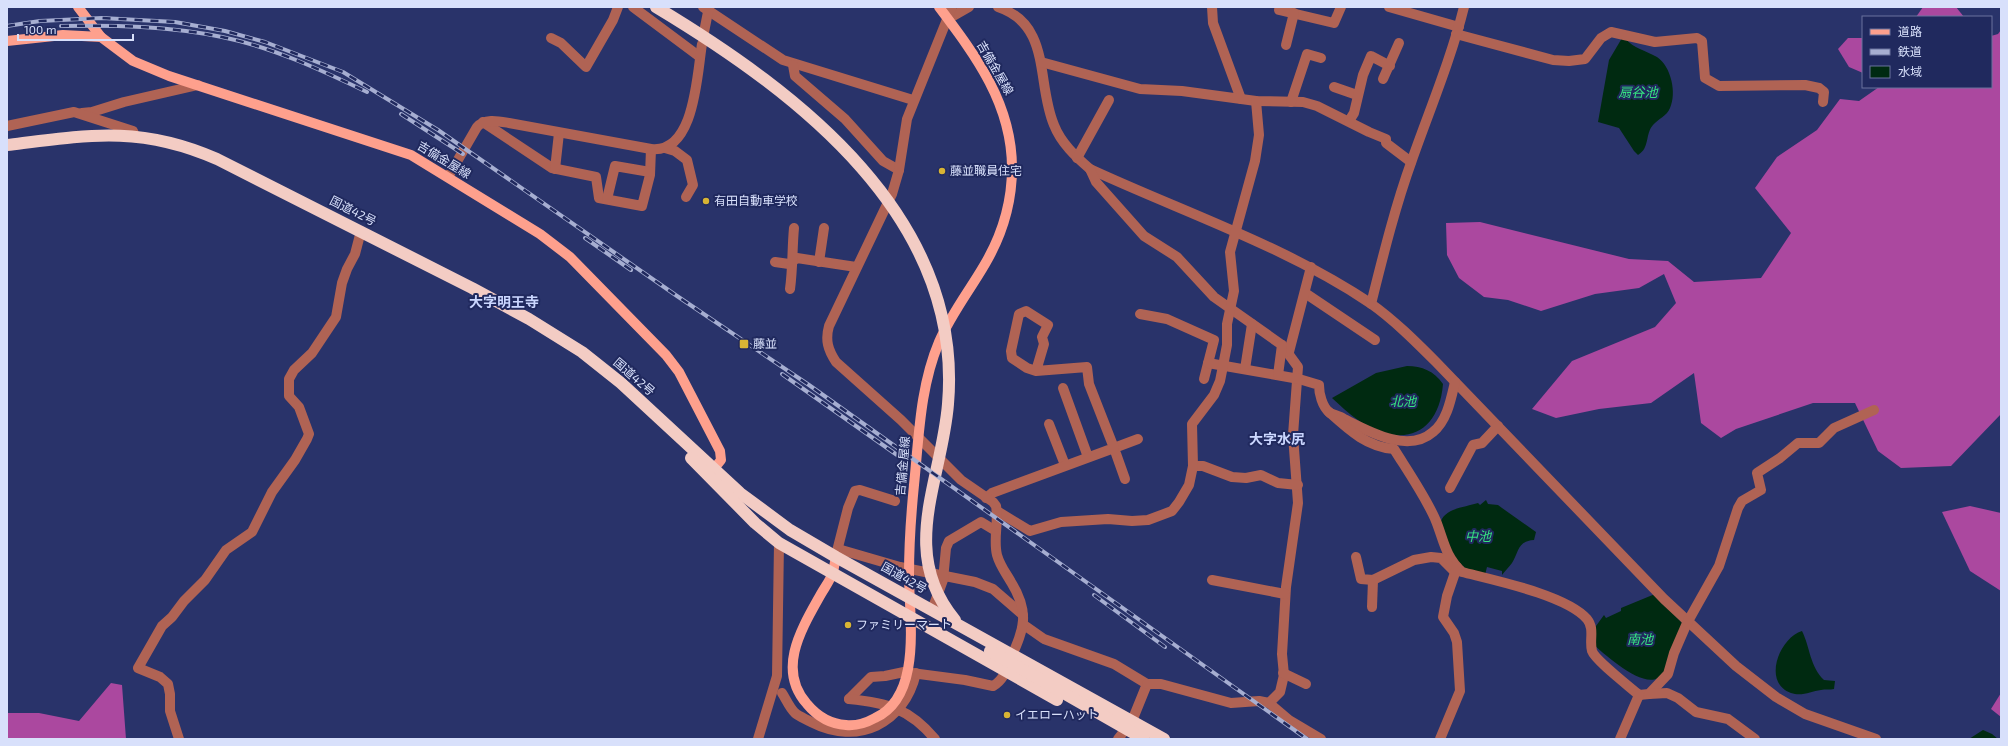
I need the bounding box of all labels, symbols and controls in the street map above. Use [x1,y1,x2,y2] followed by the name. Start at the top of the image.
[18,16,133,42] scale bar
[1862,16,1992,88] legend
[24,22,56,36] text: 100 m
[1898,24,1922,38] text: 道路
[975,38,1017,97] street label: 吉備金屋線
[1898,44,1922,58] text: 鉄道
[1898,64,1922,78] text: 水域
[1618,84,1659,100] water label: 扇谷池
[415,138,474,181] street label: 吉備金屋線
[950,163,1022,177] place label: 藤並職員住宅
[937,166,947,176] marker: 藤並職員住宅
[328,192,379,228] street label: 国道42号
[714,193,798,207] place label: 有田自動車学校
[701,196,711,206] marker: 有田自動車学校
[469,293,539,310] district label: 大字明王寺
[753,336,777,350] place label: 藤並
[738,338,750,350] marker: 藤並
[611,355,658,398] street label: 国道42号
[1390,393,1418,409] water label: 北池
[1249,430,1305,447] district label: 大字水尻
[892,435,912,496] street label: 吉備金屋線
[1465,528,1493,544] water label: 中池
[879,559,930,595] street label: 国道42号
[856,617,952,631] place label: ファミリーマート
[843,620,853,630] marker: ファミリーマート
[1627,631,1655,647] water label: 南池
[1015,707,1099,721] place label: イエローハット
[1002,710,1012,720] marker: イエローハット

